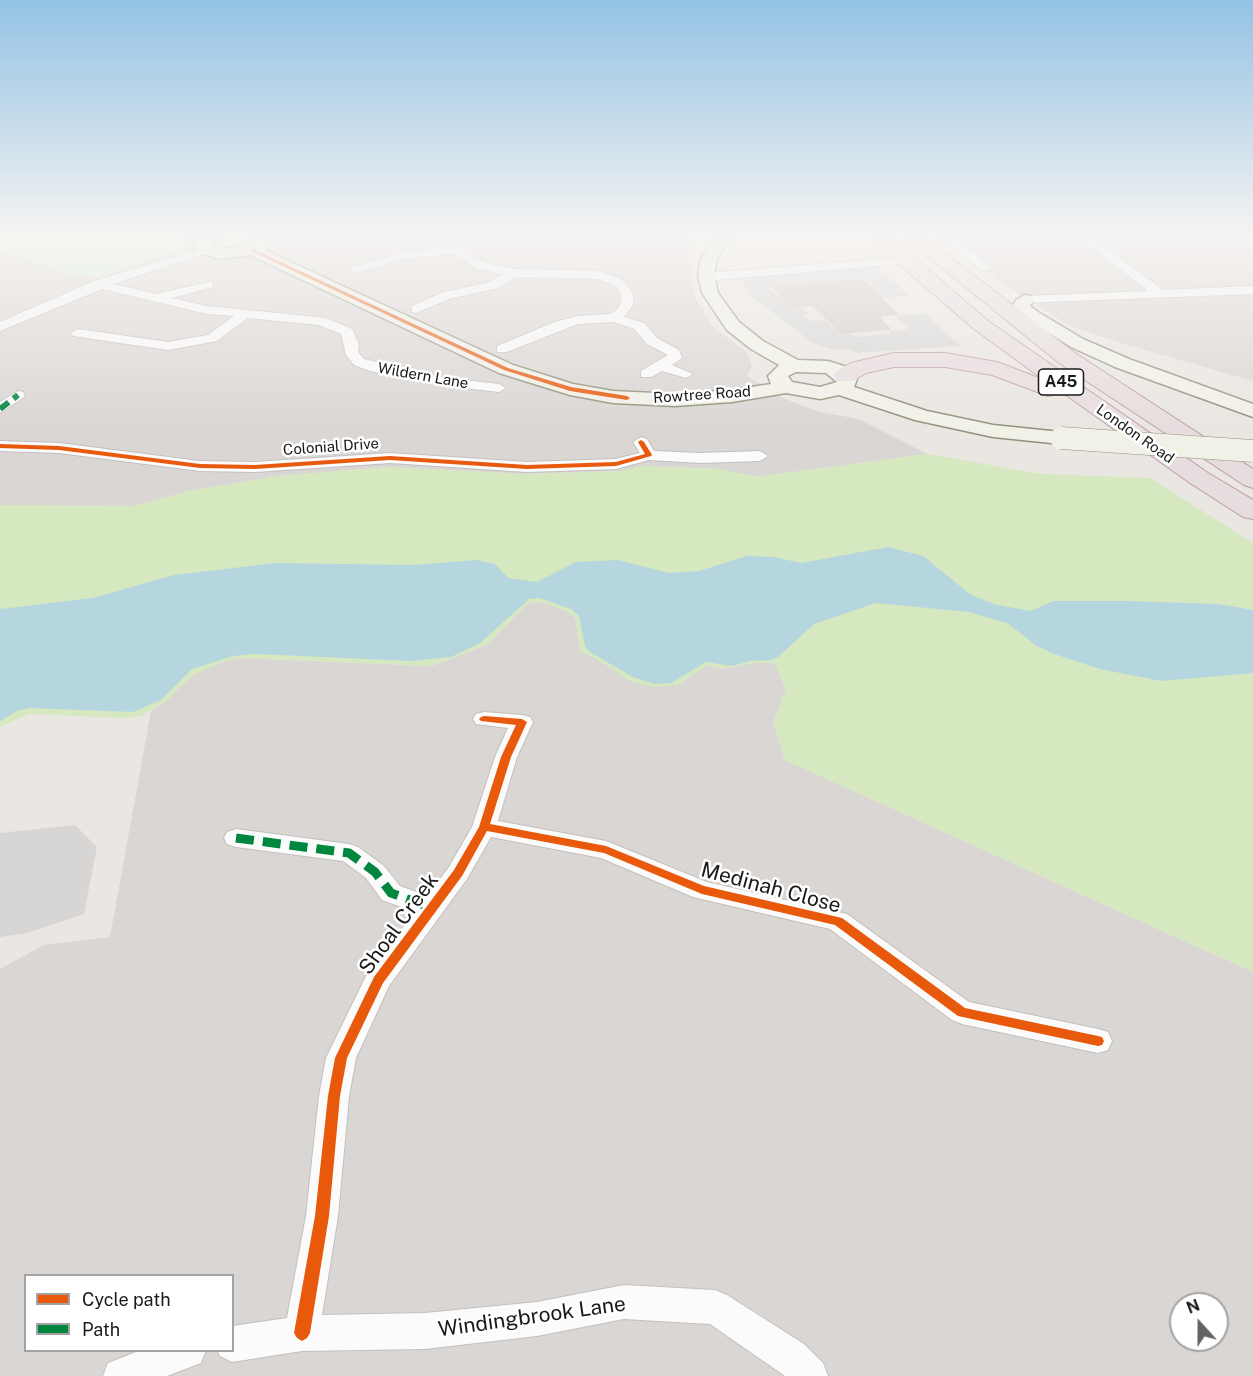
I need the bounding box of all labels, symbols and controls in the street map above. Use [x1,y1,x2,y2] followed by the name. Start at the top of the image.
[376,359,470,393] street label: Wildern Lane
[1038,369,1084,395] road number: A45
[653,383,751,407] street label: Rowtree Road
[1093,401,1177,467] street label: London Road
[282,435,380,459] street label: Colonial Drive
[698,857,844,919] street label: Medinah Close
[354,868,444,980] street label: Shoal Creek
[24,1274,234,1352] legend
[82,1289,171,1310] text: Cycle path
[437,1291,627,1343] street label: Windingbrook Lane
[1169,1292,1229,1352] north arrow
[1184,1295,1202,1318] text: N
[82,1319,120,1340] text: Path

